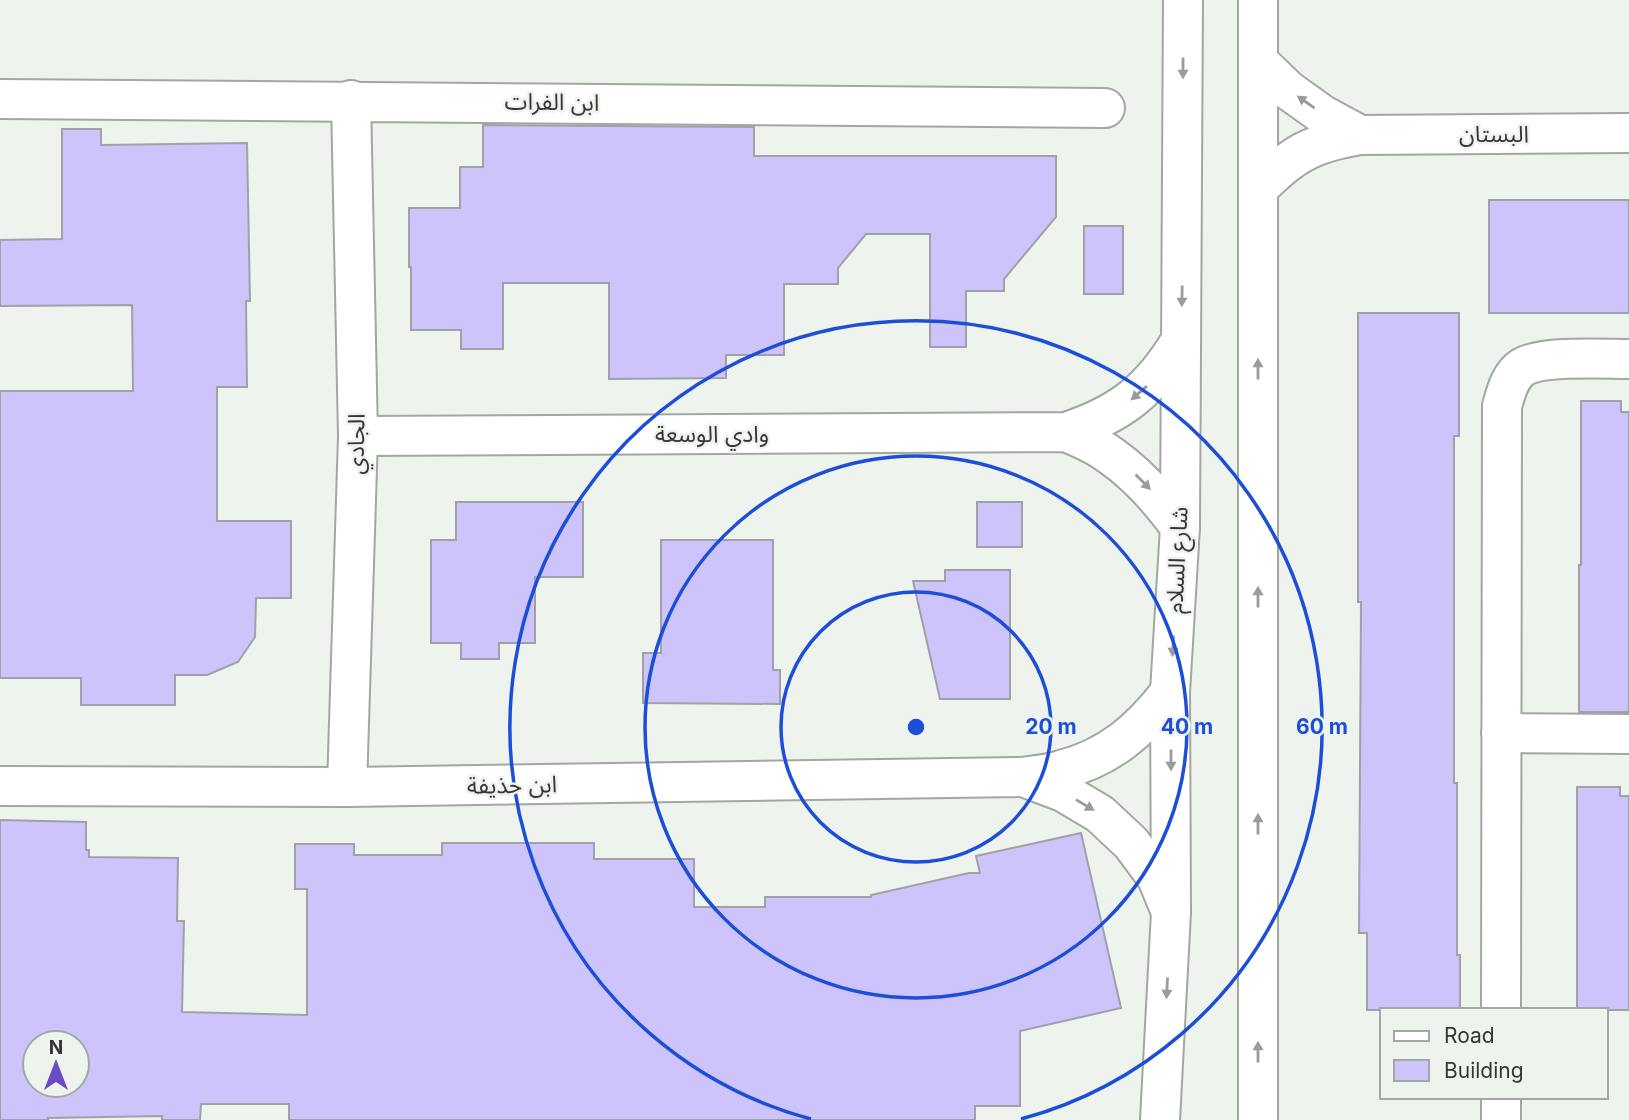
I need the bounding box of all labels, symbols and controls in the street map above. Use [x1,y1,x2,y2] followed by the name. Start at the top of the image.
[1177,57,1189,79] one-way arrow
[504,87,600,117] street label: ابن الفرات
[1297,95,1315,109] one-way arrow
[1459,120,1529,148] street label: البستان
[1176,285,1188,307] one-way arrow
[1252,358,1264,380] one-way arrow
[1130,385,1148,401] one-way arrow
[341,413,374,475] street label: الجادي
[655,420,769,451] street label: وادي الوسعة
[1134,474,1151,490] one-way arrow
[1160,506,1198,614] street label: شارع السلام
[1252,586,1264,608] one-way arrow
[1167,635,1178,657] one-way arrow
[1025,714,1077,739] text: 20 m
[1161,714,1213,739] text: 40 m
[1296,714,1348,739] text: 60 m
[904,715,928,739] centre of rings
[1165,750,1177,772] one-way arrow
[467,770,557,800] street label: ابن حذيفة
[1075,799,1094,811] one-way arrow
[1252,813,1264,835] one-way arrow
[1161,977,1172,999] one-way arrow
[1380,1008,1608,1099] legend
[1444,1023,1495,1048] text: Road
[21,1029,91,1099] north arrow
[49,1036,63,1059] text: N
[1252,1041,1264,1063] one-way arrow
[1444,1058,1524,1083] text: Building

